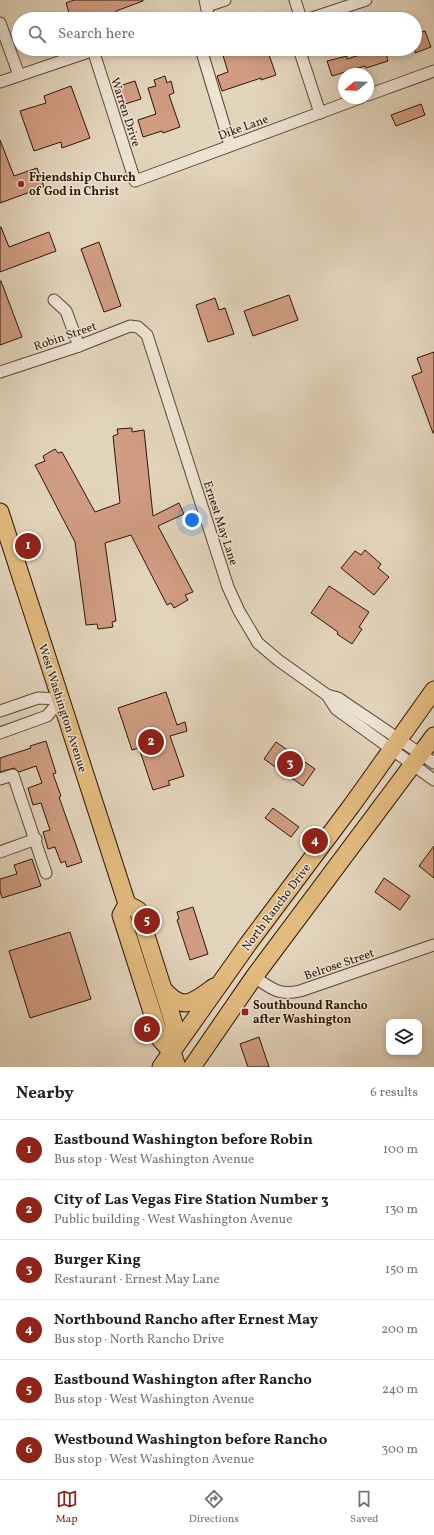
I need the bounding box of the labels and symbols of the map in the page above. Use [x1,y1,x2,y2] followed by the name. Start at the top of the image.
[338,68,374,104] north arrow
[106,76,144,149] street label: Warren Drive
[216,111,271,144] street label: Dike Lane
[29,170,136,200] place label: Friendship Church of God in Christ
[16,179,26,189] marker: Friendship Church of God in Christ
[32,319,99,355] street label: Robin Street
[199,479,241,568] street label: Ernest May Lane
[182,510,202,530] your location
[15,531,41,561] pin: 1
[34,642,90,775] street label: West Washington Avenue
[138,727,164,757] pin: 2
[277,749,303,779] pin: 3
[302,826,328,856] pin: 4
[239,860,315,955] street label: North Rancho Drive
[134,906,160,936] pin: 5
[302,946,376,984] street label: Belrose Street
[253,998,368,1028] place label: Southbound Rancho after Washington
[240,1007,250,1017] marker: Southbound Rancho after Washington
[134,1014,160,1044] pin: 6

